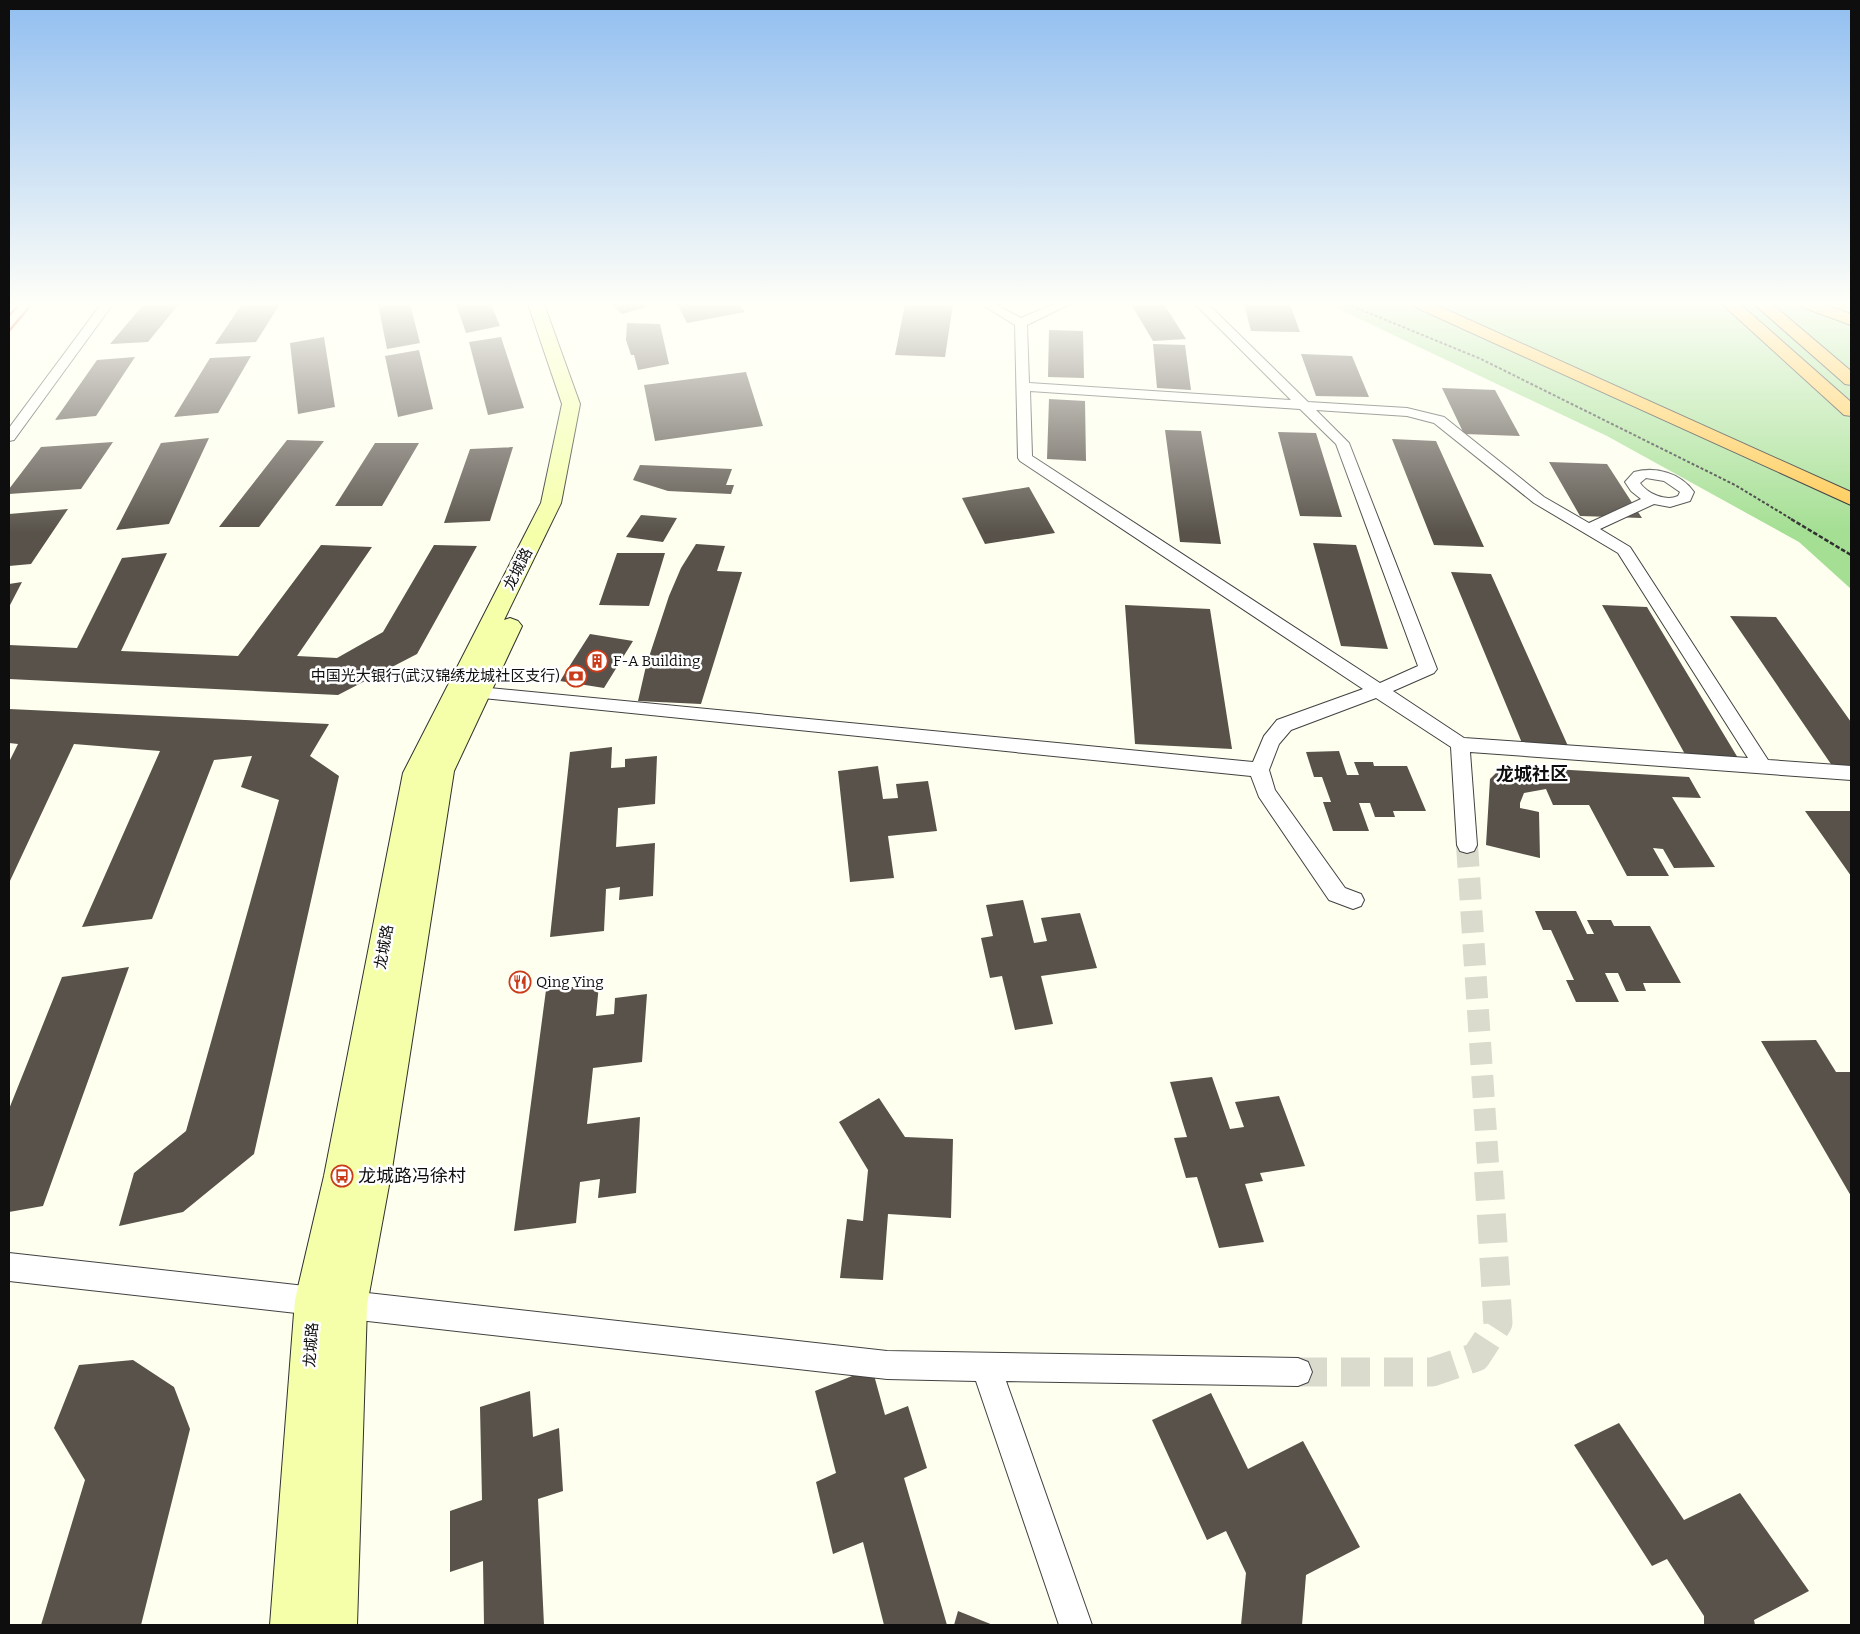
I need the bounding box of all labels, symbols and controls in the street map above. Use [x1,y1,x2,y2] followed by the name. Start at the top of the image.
[500,545,536,593] street label: 龙城路
[585,649,609,673] building icon: F-A Building
[613,652,700,670] place label: F-A Building
[564,664,588,688] bank icon: 中国光大银行(武汉锦绣龙城社区支行)
[311,667,560,685] place label: 中国光大银行(武汉锦绣龙城社区支行)
[1496,763,1568,785] district label: 龙城社区
[371,923,397,971] street label: 龙城路
[508,970,532,994] restaurant icon: Qing Ying
[536,973,604,991] place label: Qing Ying
[330,1164,354,1188] bus stop icon: 龙城路冯徐村
[358,1165,466,1187] place label: 龙城路冯徐村
[300,1322,322,1368] street label: 龙城路

